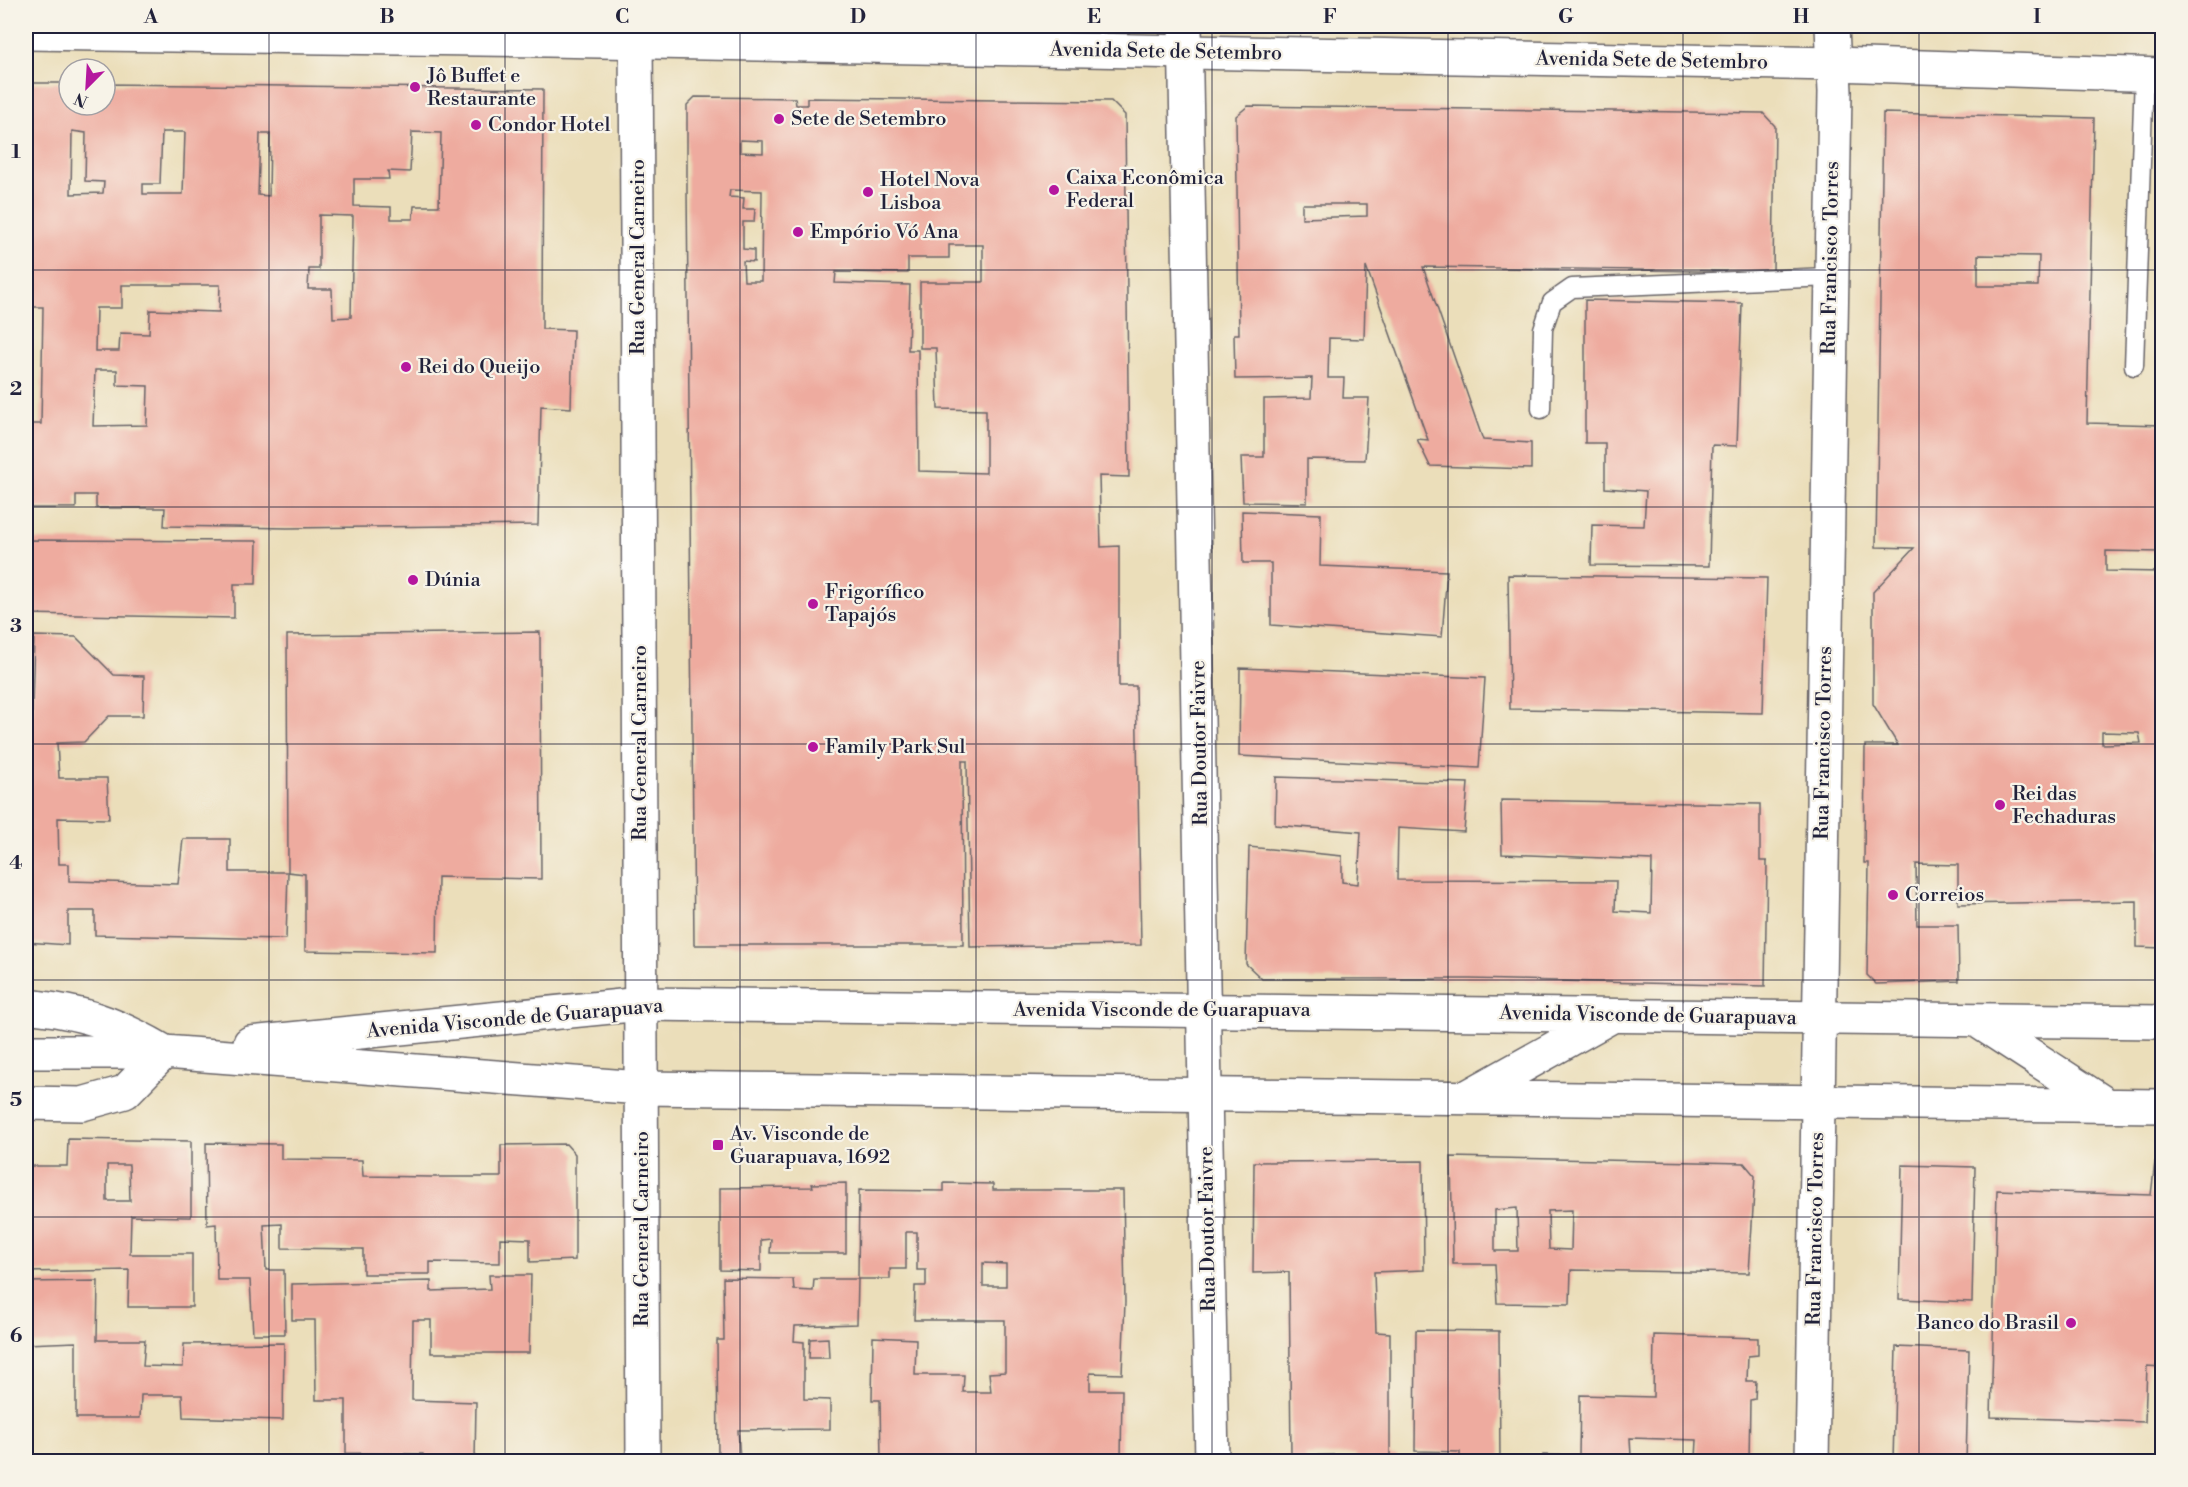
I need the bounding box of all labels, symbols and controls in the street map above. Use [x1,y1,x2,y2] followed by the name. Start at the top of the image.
[143,5,159,30] text: A
[379,5,395,30] text: B
[615,5,629,30] text: C
[850,5,866,30] text: D
[1087,5,1101,30] text: E
[1323,5,1337,30] text: F
[1558,5,1574,30] text: G
[1793,5,1810,30] text: H
[2033,5,2041,30] text: I
[1049,37,1282,67] street label: Avenida Sete de Setembro
[1535,46,1768,76] street label: Avenida Sete de Setembro
[57,57,117,117] north arrow
[426,64,536,112] place label: Jô Buffet e Restaurante
[408,80,422,94] marker: Jô Buffet e Restaurante
[71,88,91,111] text: N
[791,107,946,132] place label: Sete de Setembro
[772,112,786,126] marker: Sete de Setembro
[488,113,610,138] place label: Condor Hotel
[469,118,483,132] marker: Condor Hotel
[11,140,21,165] text: 1
[626,159,651,355] street label: Rua General Carneiro
[1817,161,1845,355] street label: Rua Francisco Torres
[1066,166,1225,214] place label: Caixa Econômica Federal
[880,168,981,216] place label: Hotel Nova Lisboa
[1047,183,1061,197] marker: Caixa Econômica Federal
[861,185,875,199] marker: Hotel Nova Lisboa
[810,220,960,245] place label: Empório Vó Ana
[791,225,805,239] marker: Empório Vó Ana
[418,355,540,380] place label: Rei do Queijo
[399,360,413,374] marker: Rei do Queijo
[10,377,22,402] text: 2
[425,568,481,593] place label: Dúnia
[406,573,420,587] marker: Dúnia
[825,580,924,628] place label: Frigorífico Tapajós
[806,597,820,611] marker: Frigorífico Tapajós
[10,614,22,639] text: 3
[628,645,653,841] street label: Rua General Carneiro
[1810,646,1838,840] street label: Rua Francisco Torres
[1186,660,1214,826] street label: Rua Doutor Faivre
[825,735,966,760] place label: Family Park Sul
[806,740,820,754] marker: Family Park Sul
[2012,782,2116,830] place label: Rei das Fechaduras
[1993,798,2007,812] marker: Rei das Fechaduras
[9,851,23,876] text: 4
[1905,883,1984,908] place label: Correios
[1886,888,1900,902] marker: Correios
[365,994,665,1045] street label: Avenida Visconde de Guarapuava
[1012,998,1312,1023] street label: Avenida Visconde de Guarapuava
[1498,1001,1798,1031] street label: Avenida Visconde de Guarapuava
[10,1088,22,1113] text: 5
[729,1122,890,1170] place label: Av. Visconde de Guarapuava, 1692
[630,1131,655,1327] street label: Rua General Carneiro
[1802,1132,1830,1326] street label: Rua Francisco Torres
[711,1138,725,1152] marker: Av. Visconde de Guarapuava, 1692
[1194,1146,1222,1312] street label: Rua Doutor Faivre
[1916,1311,2059,1336] place label: Banco do Brasil
[2064,1316,2078,1330] marker: Banco do Brasil
[10,1324,23,1349] text: 6

